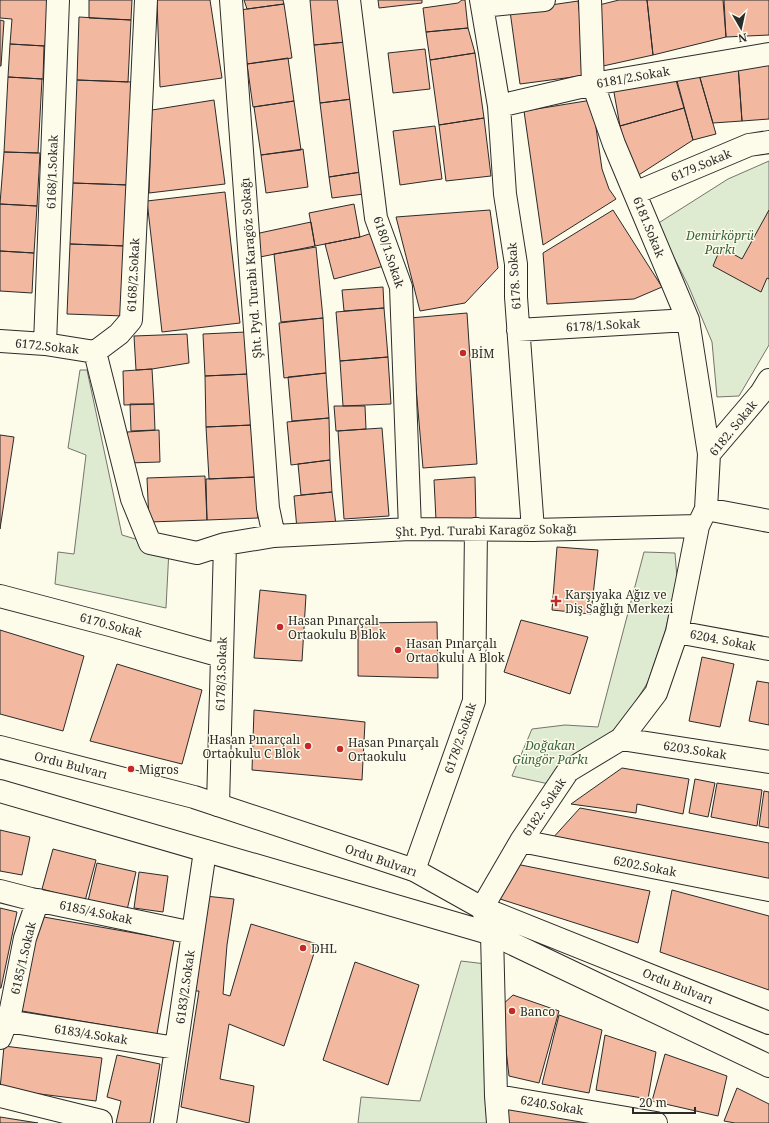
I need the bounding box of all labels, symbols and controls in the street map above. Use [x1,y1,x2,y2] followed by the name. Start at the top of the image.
[721,8,761,48] north arrow
[737,30,748,47] text: N
[595,62,672,92] street label: 6181/2.Sokak
[42,134,62,209] street label: 6168/1.Sokak
[668,144,735,185] street label: 6179.Sokak
[236,177,266,359] street label: Şht. Pyd. Turabi Karagöz Sokağı
[629,194,669,261] street label: 6181.Sokak
[369,214,409,291] street label: 6180/1.Sokak
[685,227,754,258] park label: Demirköprü Parkı
[123,237,143,313] street label: 6168/2.Sokak
[503,241,525,310] street label: 6178. Sokak
[565,315,641,335] street label: 6178/1.Sokak
[14,334,81,358] street label: 6172.Sokak
[471,345,495,362] place label: BİM
[458,348,468,358] marker: BİM
[705,396,761,459] street label: 6182. Sokak
[395,520,577,540] street label: Şht. Pyd. Turabi Karagöz Sokağı
[565,586,673,617] place label: Karşıyaka Ağız ve Diş Sağlığı Merkezi
[550,595,562,607] marker: Karşıyaka Ağız ve Diş Sağlığı Merkezi
[78,608,145,642] street label: 6170.Sokak
[288,612,387,643] place label: Hasan Pınarçalı Ortaokulu B Blok
[275,622,285,632] marker: Hasan Pınarçalı Ortaokulu B Blok
[688,625,759,655] street label: 6204. Sokak
[406,635,506,666] place label: Hasan Pınarçalı Ortaokulu A Blok
[211,636,231,711] street label: 6178/3.Sokak
[393,645,403,655] marker: Hasan Pınarçalı Ortaokulu A Blok
[440,699,480,776] street label: 6178/2.Sokak
[202,731,301,762] place label: Hasan Pınarçalı Ortaokulu C Blok
[348,734,439,765] place label: Hasan Pınarçalı Ortaokulu
[512,737,588,768] park label: Doğakan Güngör Parkı
[662,737,729,764] street label: 6203.Sokak
[303,741,313,751] marker: Hasan Pınarçalı Ortaokulu C Blok
[335,744,345,754] marker: Hasan Pınarçalı Ortaokulu
[33,747,110,783] street label: Ordu Bulvarı
[139,761,179,778] place label: Migros
[126,764,136,774] marker: Migros
[518,774,570,840] street label: 6182. Sokak
[343,840,419,880] street label: Ordu Bulvarı
[612,852,679,881] street label: 6202.Sokak
[58,896,135,928] street label: 6185/4.Sokak
[6,919,40,996] street label: 6185/1.Sokak
[311,940,337,957] place label: DHL
[298,943,308,953] marker: DHL
[171,948,199,1025] street label: 6183/2.Sokak
[640,964,716,1008] street label: Ordu Bulvarı
[520,1003,555,1020] place label: Banco
[507,1006,517,1016] marker: Banco
[53,1020,130,1048] street label: 6183/4.Sokak
[633,1089,695,1115] scale bar
[519,1091,586,1119] street label: 6240.Sokak
[639,1094,667,1111] text: 20 m

